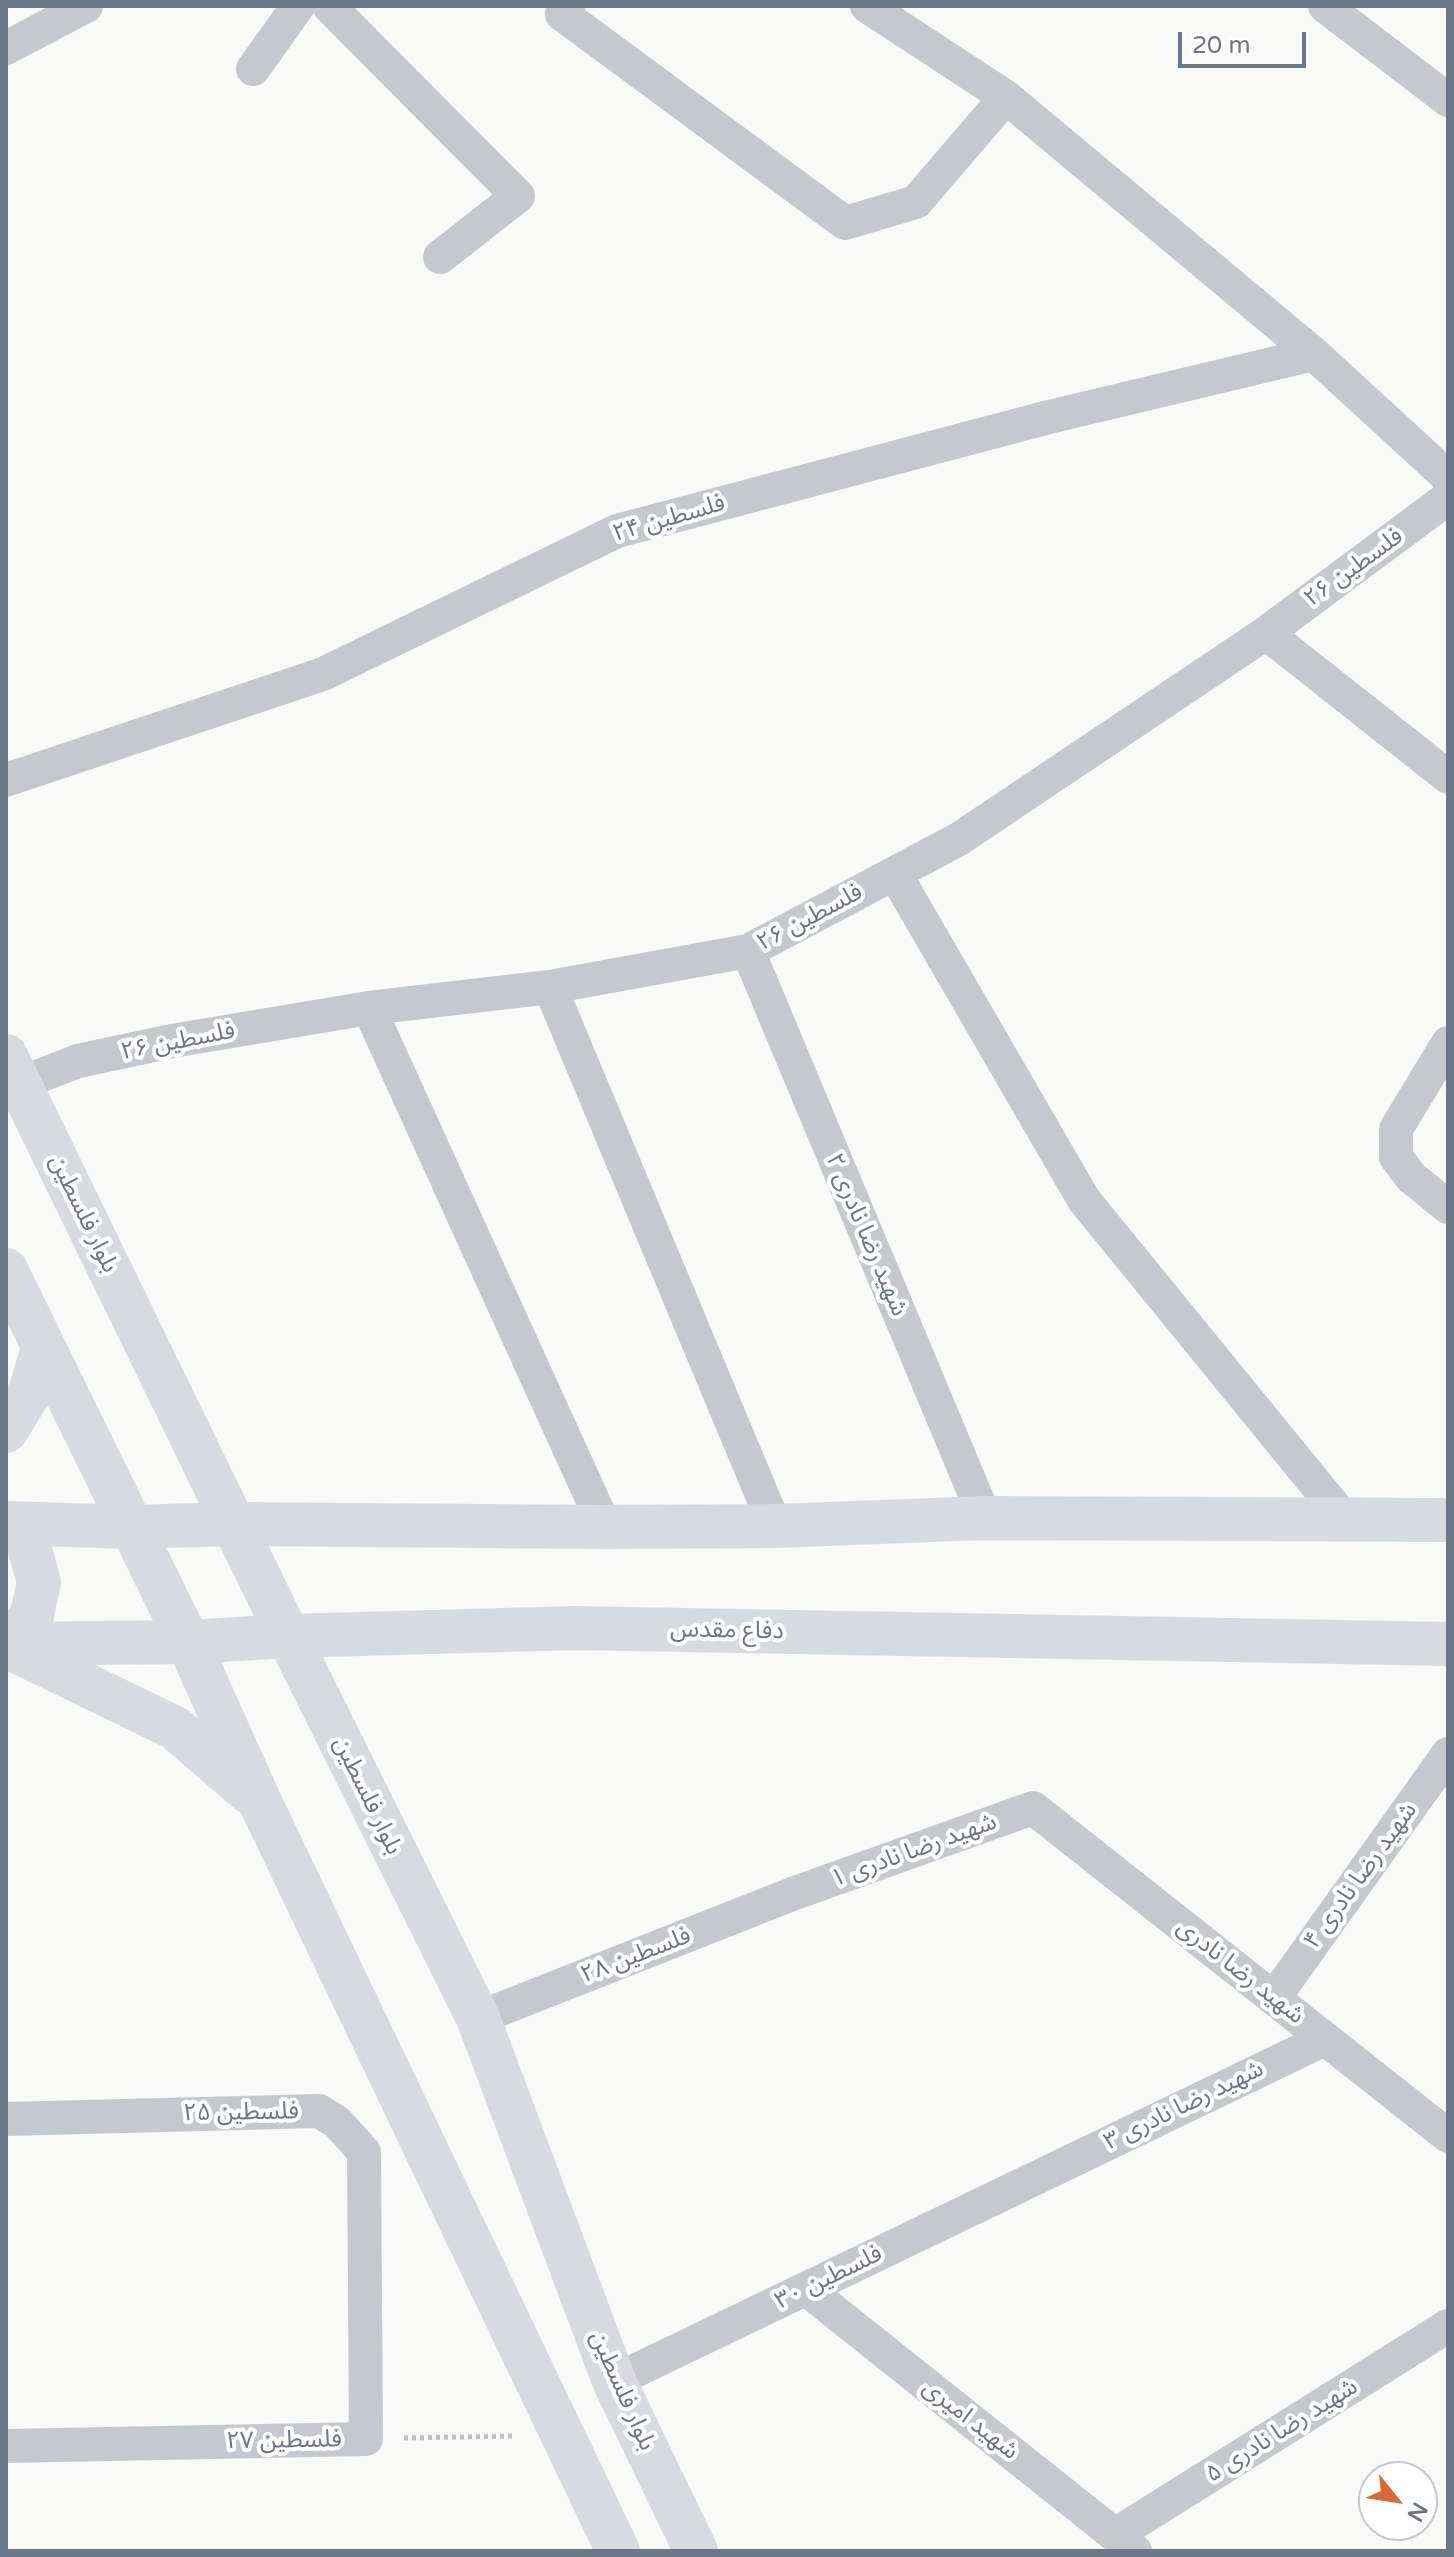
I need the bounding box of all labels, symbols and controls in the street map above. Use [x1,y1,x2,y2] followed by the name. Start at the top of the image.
[1182,16,1310,66] scale bar
[1192,31,1250,60] text: 20 m
[610,489,728,549] street label: فلسطین ۲۴
[1299,522,1409,614] street label: فلسطین ۲۶
[752,878,868,958] street label: فلسطین ۲۶
[119,1017,237,1067] street label: فلسطین ۲۶
[819,1149,913,1321] street label: شهید رضا نادری ۲
[42,1150,124,1278] street label: بلوار فلسطین
[670,1616,784,1646] street label: دفاع مقدس
[326,1732,408,1860] street label: بلوار فلسطین
[1298,1797,1424,1955] street label: شهید رضا نادری ۴
[827,1808,1001,1894] street label: شهید رضا نادری ۱
[1171,1913,1309,2031] street label: شهید رضا نادری
[577,1922,695,1990] street label: فلسطین ۲۸
[1100,2055,1268,2157] street label: شهید رضا نادری ۳
[183,2098,299,2128] street label: فلسطین ۲۵
[771,2240,887,2316] street label: فلسطین ۳۰
[583,2327,661,2455] street label: بلوار فلسطین
[1201,2373,1363,2489] street label: شهید رضا نادری ۵
[916,2374,1024,2466] street label: شهید امیری
[226,2426,342,2456] street label: فلسطین ۲۷
[1358,2461,1438,2541] north arrow
[1401,2498,1433,2526] text: N

